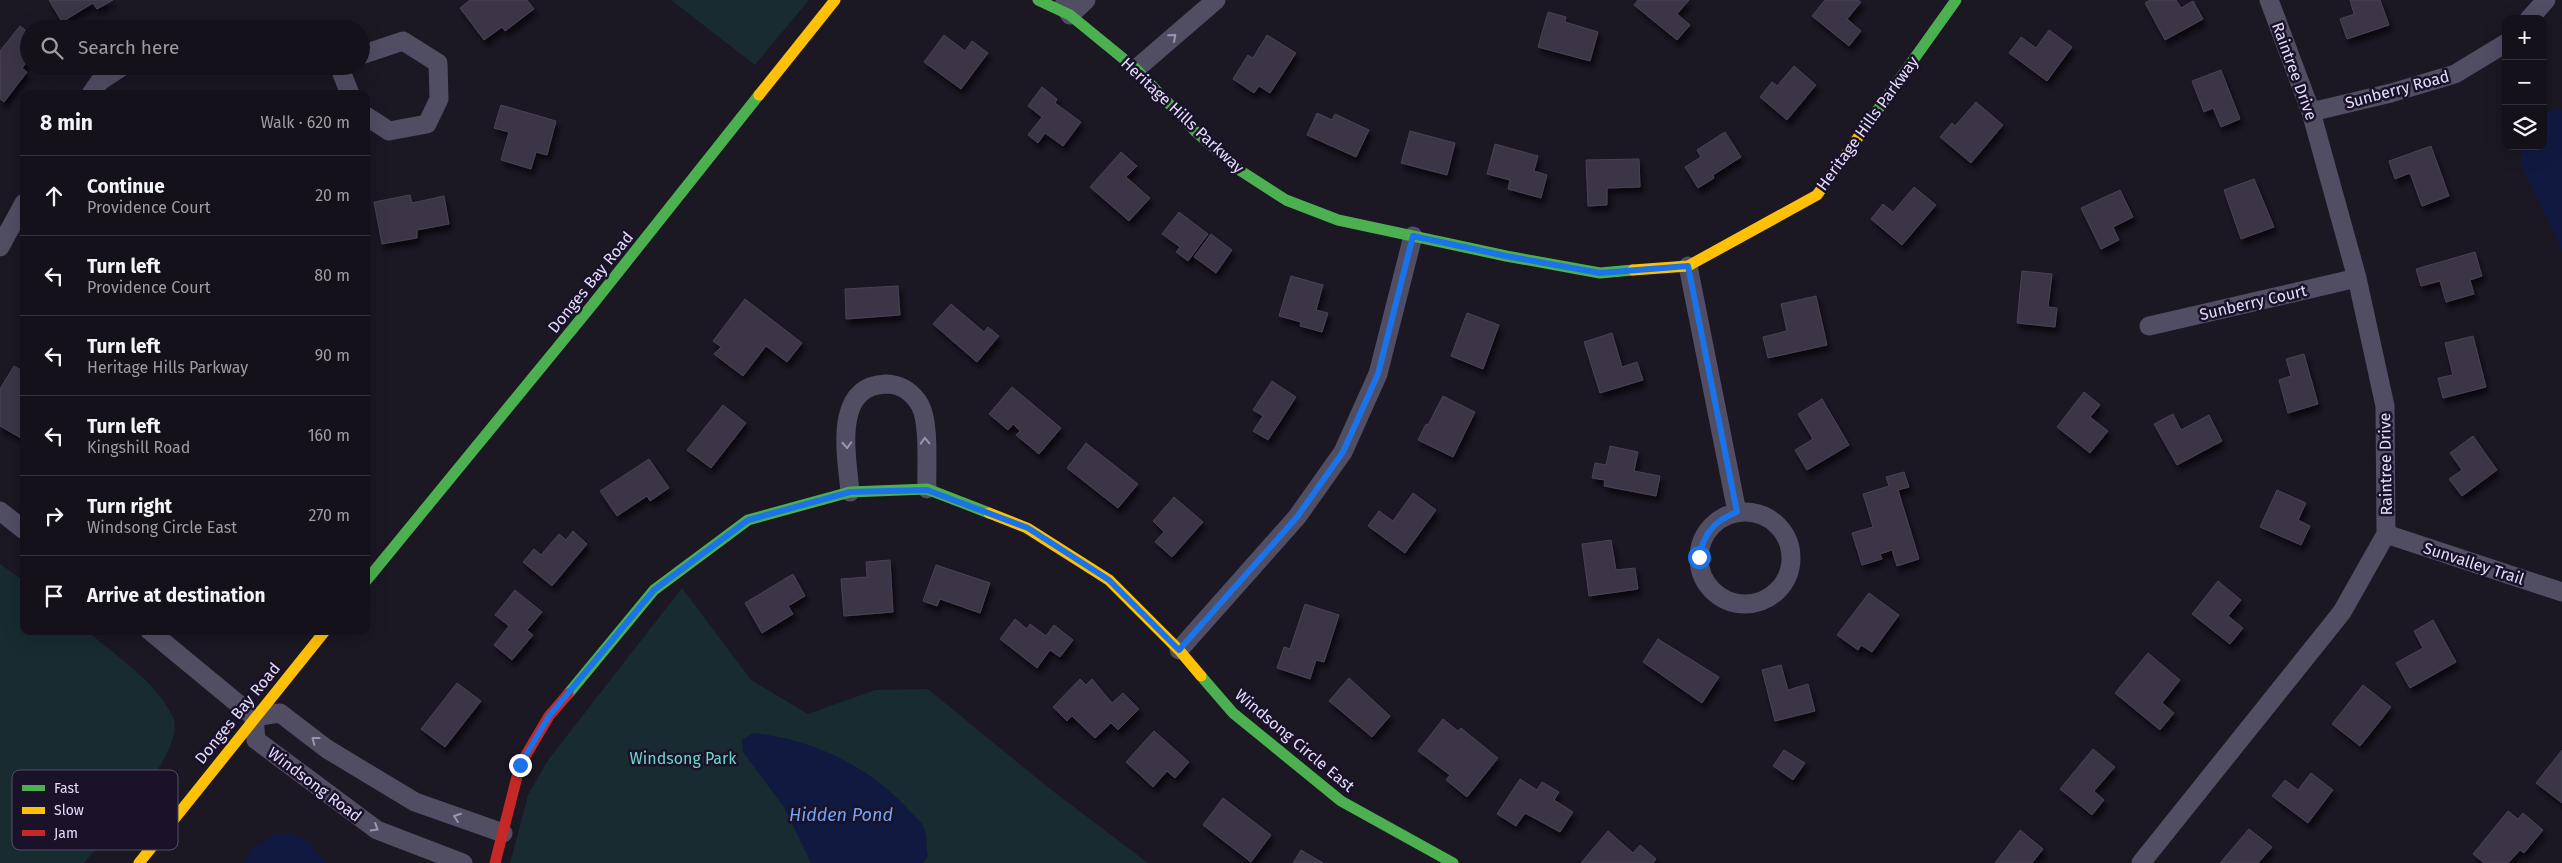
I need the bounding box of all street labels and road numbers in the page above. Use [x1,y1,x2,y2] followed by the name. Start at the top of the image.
[2268,20,2321,123] street label: Raintree Drive
[1812,52,1923,194] street label: Heritage Hills Parkway
[1117,53,1248,177] street label: Heritage Hills Parkway
[2343,66,2451,113] street label: Sunberry Road
[544,228,637,337] street label: Donges Bay Road
[2198,281,2309,324] street label: Sunberry Court
[2375,412,2396,516] street label: Raintree Drive
[2421,538,2527,589] street label: Sunvalley Trail
[191,659,284,768] street label: Donges Bay Road
[1231,685,1358,796] street label: Windsong Circle East
[264,743,365,826] street label: Windsong Road

